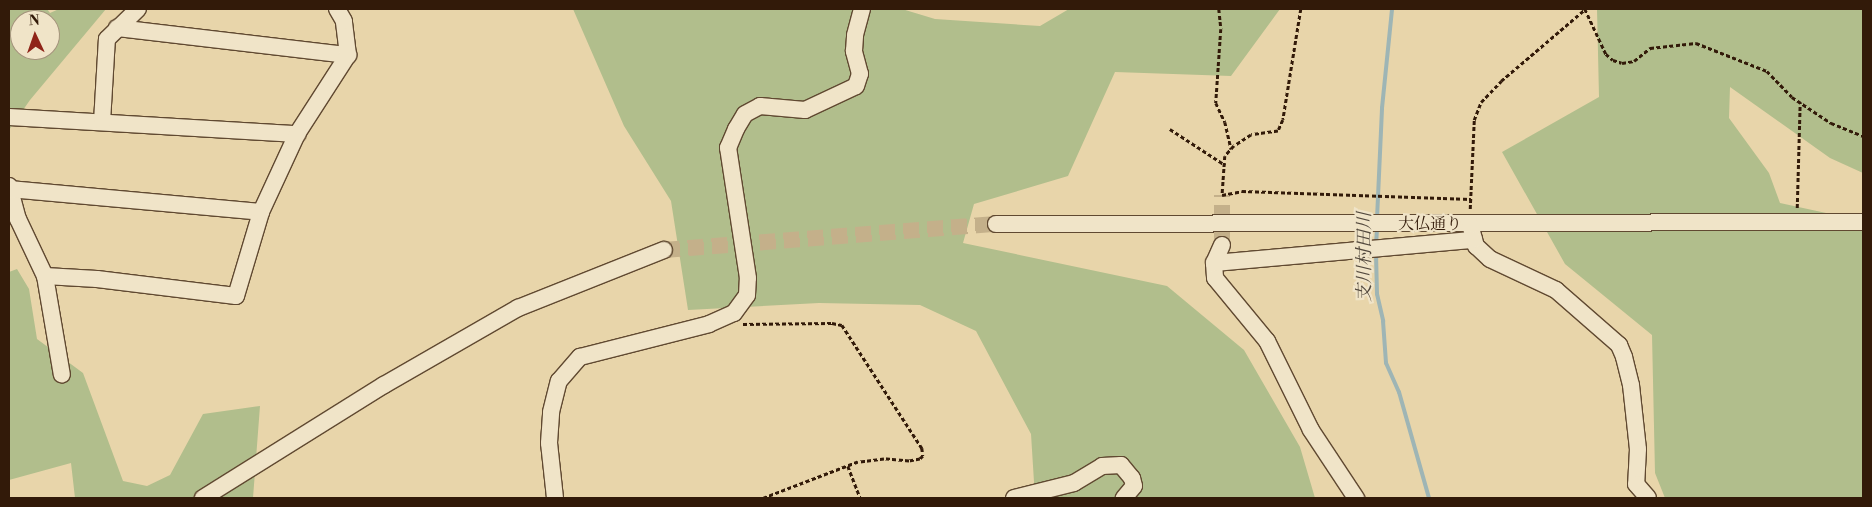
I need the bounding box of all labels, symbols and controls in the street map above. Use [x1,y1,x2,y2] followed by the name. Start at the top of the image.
[10,10,60,60] north arrow
[28,12,40,30] text: N
[1354,212,1376,302] water label: 支川村田川
[1398,214,1462,234] street label: 大仏通り

